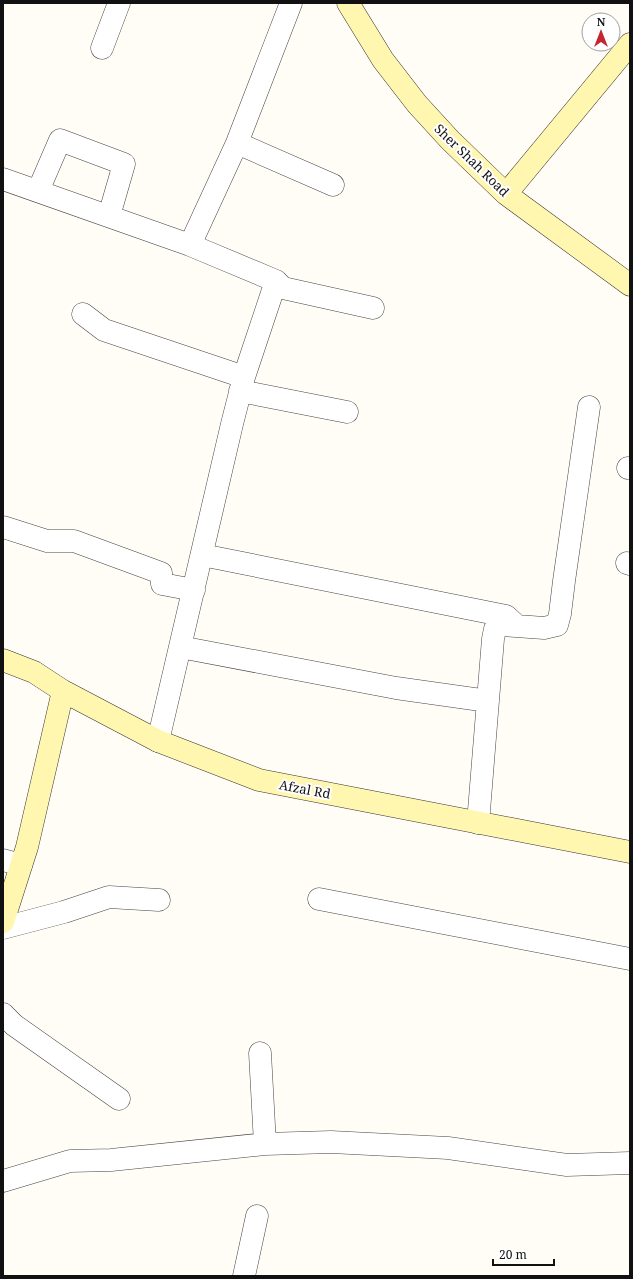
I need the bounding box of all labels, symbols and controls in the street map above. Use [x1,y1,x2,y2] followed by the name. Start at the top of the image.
[581,12,621,52] north arrow
[597,14,606,29] text: N
[431,120,513,200] street label: Sher Shah Road
[278,775,332,803] street label: Afzal Rd
[493,1241,554,1267] scale bar
[499,1246,527,1263] text: 20 m

